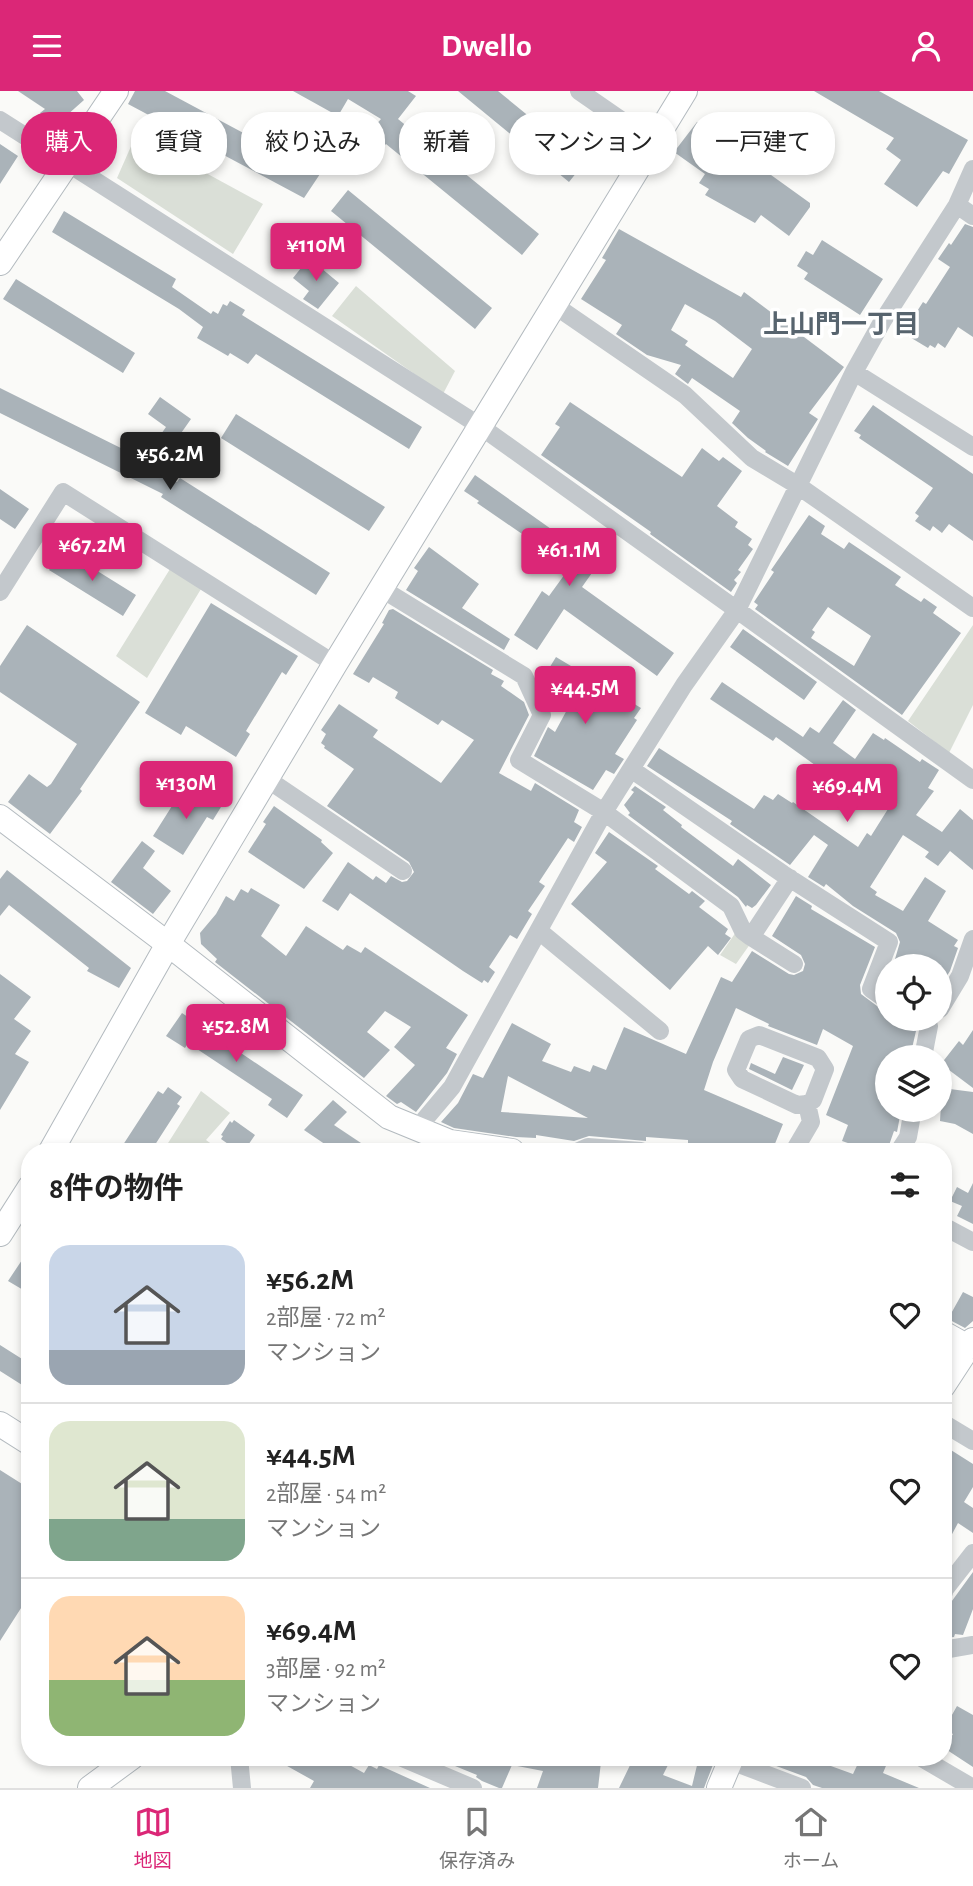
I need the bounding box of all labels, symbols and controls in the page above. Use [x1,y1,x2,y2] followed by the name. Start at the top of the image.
[28,27,66,65] icon: menu
[907,27,945,65] icon: person
[441,30,532,62] text: Dwello
[21,112,117,175] chip: 購入
[131,112,227,175] chip: 賃貸
[241,112,385,175] chip: 絞り込み
[399,112,495,175] chip: 新着
[509,112,677,175] chip: マンション
[691,112,835,175] chip: 一戸建て
[267,223,365,283] pin: ¥110M
[287,234,345,257] text: ¥110M
[763,311,919,338] district label: 上山門一丁目
[113,433,227,492] pin: ¥56.2M
[136,443,204,466] text: ¥56.2M
[35,524,149,583] pin: ¥67.2M
[512,529,626,588] pin: ¥61.1M
[58,534,126,557] text: ¥67.2M
[537,539,601,562] text: ¥61.1M
[528,667,642,726] pin: ¥44.5M
[551,677,619,700] text: ¥44.5M
[137,761,235,821] pin: ¥130M
[790,765,904,824] pin: ¥69.4M
[156,772,216,795] text: ¥130M
[812,775,882,798] text: ¥69.4M
[875,954,952,1122] map controls
[875,954,952,1031] button: locate
[179,1005,293,1064] pin: ¥52.8M
[202,1015,270,1038] text: ¥52.8M
[875,1045,952,1122] button: layers
[886,1166,924,1204] icon: filters
[49,1174,184,1204] text: 8件の物件
[266,1265,354,1295] text: ¥56.2M
[105,1273,189,1357] icon: home
[886,1296,924,1334] icon: heart
[266,1307,386,1330] text: 2部屋 · 72 m²
[266,1342,381,1365] text: マンション
[266,1441,356,1471] text: ¥44.5M
[105,1449,189,1533] icon: home
[886,1472,924,1510] icon: heart
[266,1483,386,1506] text: 2部屋 · 54 m²
[266,1518,381,1541] text: マンション
[266,1616,357,1646] text: ¥69.4M
[105,1624,189,1708] icon: home
[886,1647,924,1685] icon: heart
[266,1658,386,1681] text: 3部屋 · 92 m²
[266,1693,381,1716] text: マンション
[134,1803,172,1873] tab: 地図
[439,1803,515,1873] tab: 保存済み
[783,1803,839,1873] tab: ホーム

